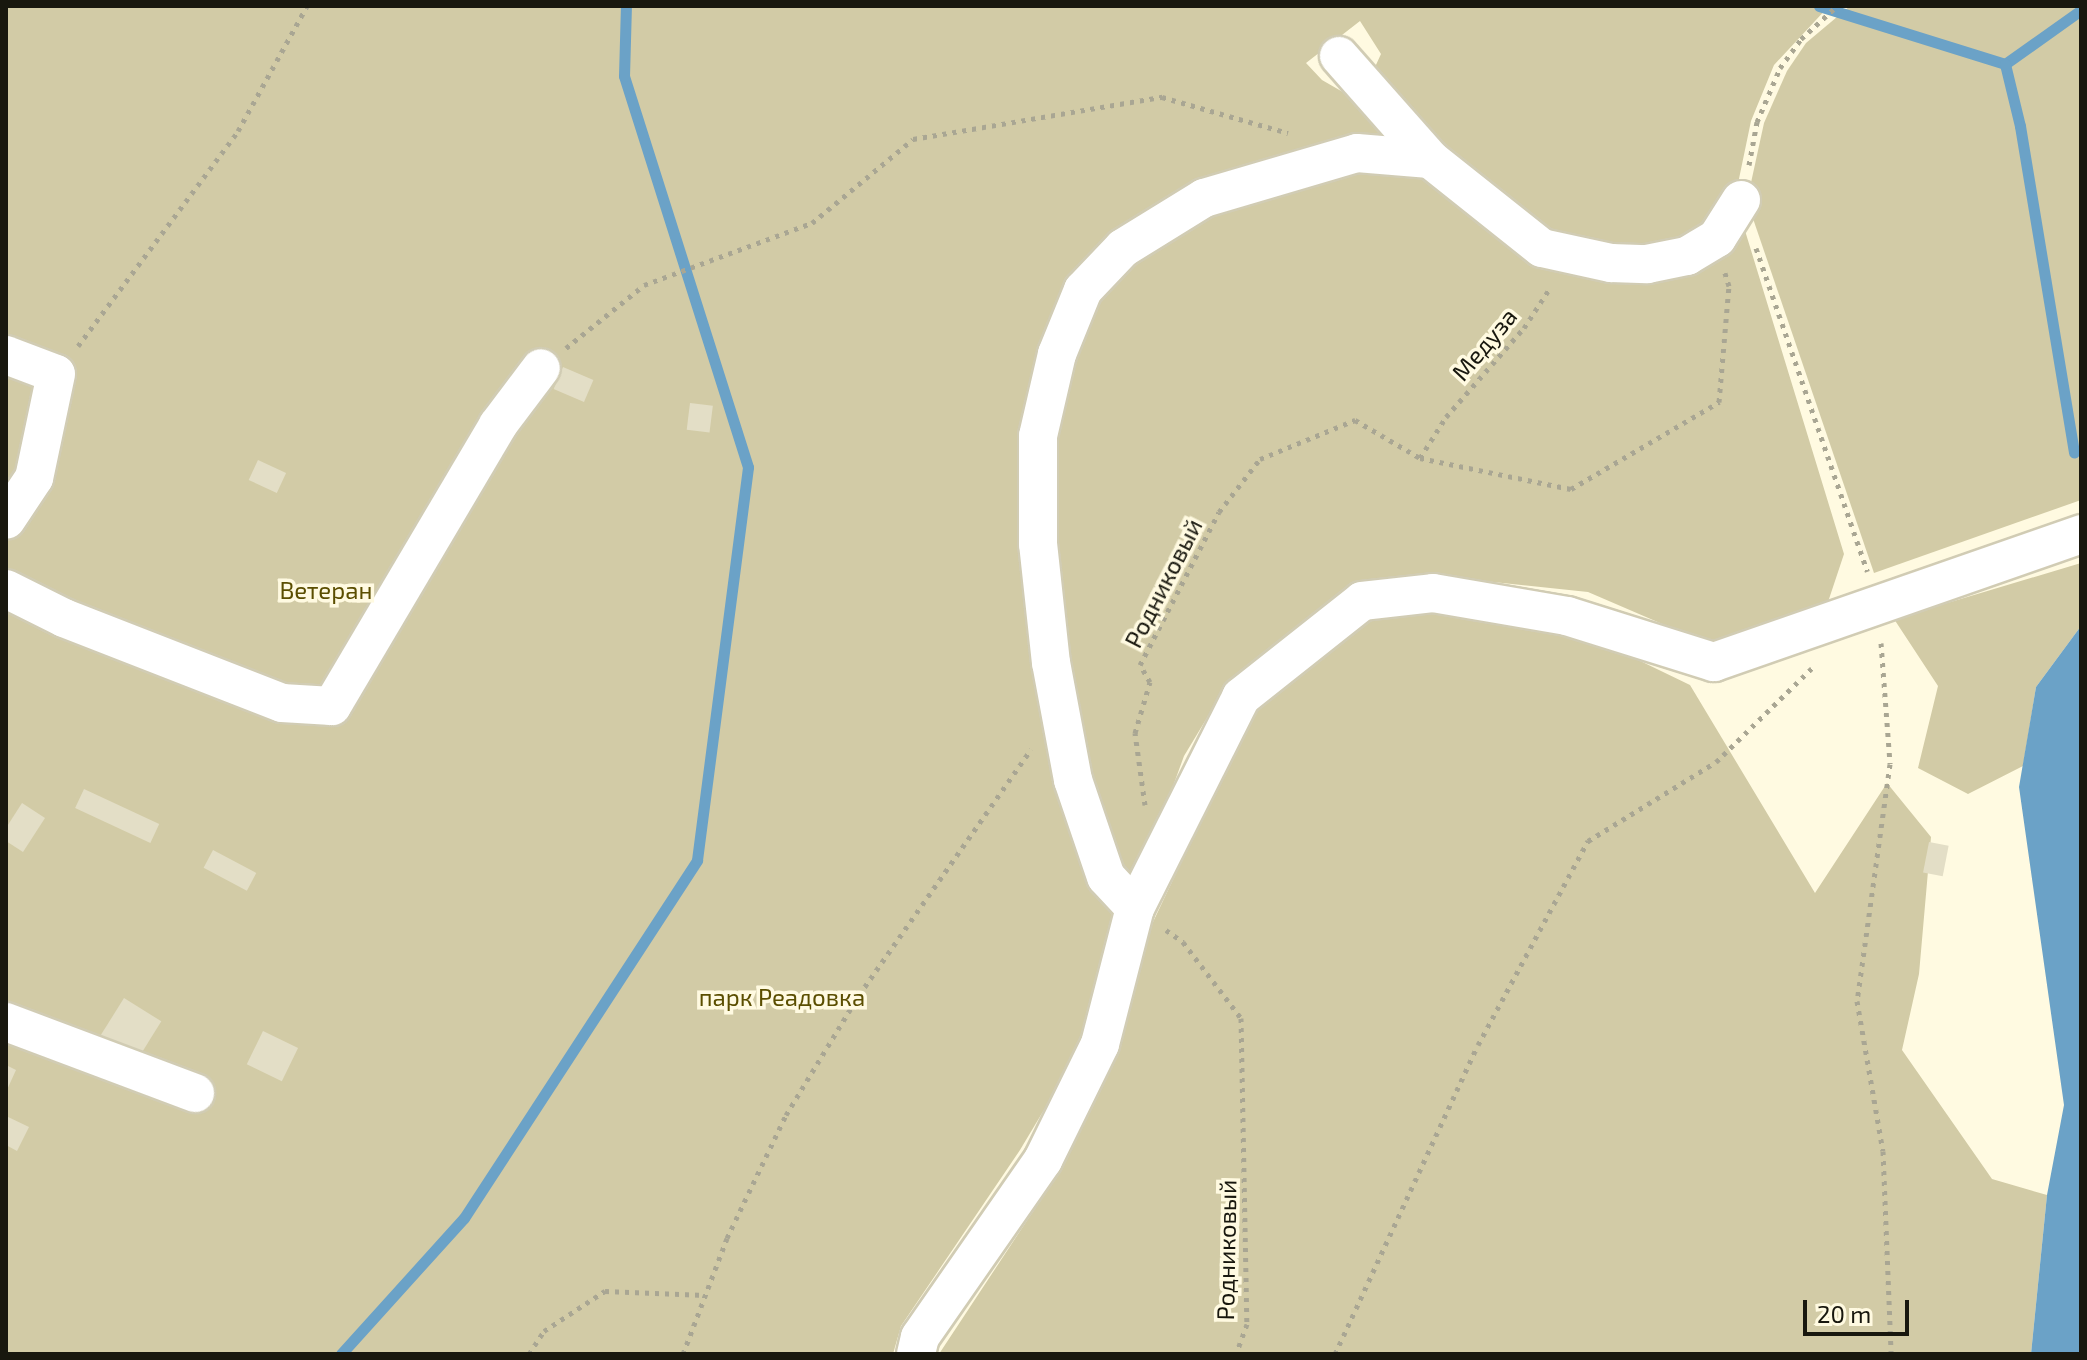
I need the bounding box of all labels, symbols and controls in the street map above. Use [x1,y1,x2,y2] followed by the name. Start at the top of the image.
[1445,302,1523,386] street label: Медуза
[1118,514,1208,652] street label: Родниковый
[279,576,373,604] park label: Ветеран
[699,983,865,1011] park label: парк Реадовка
[1210,1179,1242,1321] street label: Родниковый
[1807,1284,1913,1334] scale bar
[1817,1299,1871,1328] text: 20 m

